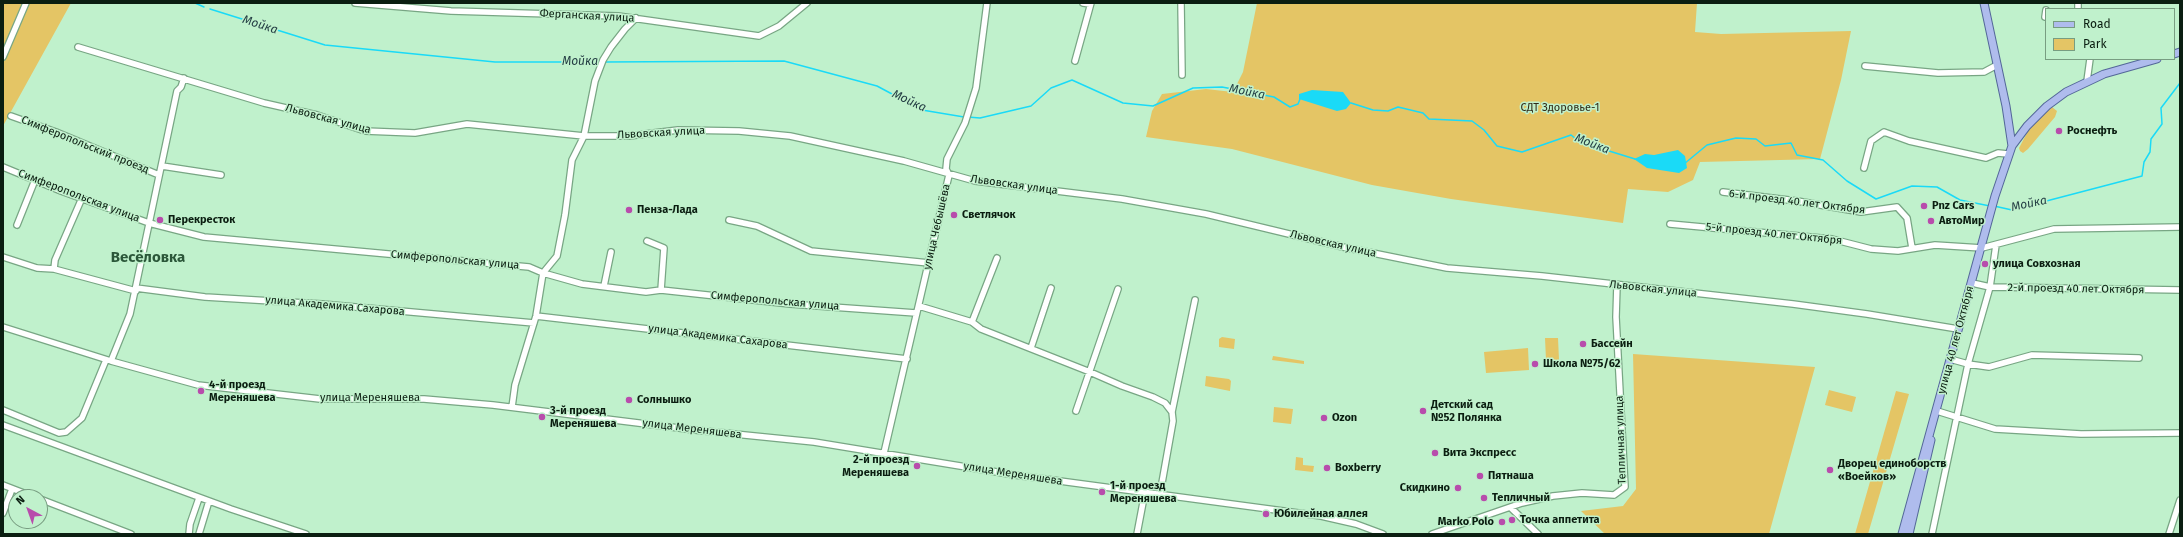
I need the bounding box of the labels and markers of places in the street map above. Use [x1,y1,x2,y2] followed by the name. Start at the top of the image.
[2067,124,2117,138] place label: Роснефть
[2054,126,2064,136] marker: Роснефть
[1932,199,1974,213] place label: Pnz Cars
[1919,201,1929,211] marker: Pnz Cars
[637,203,698,217] place label: Пенза-Лада
[624,205,634,215] marker: Пенза-Лада
[962,208,1016,222] place label: Светлячок
[949,210,959,220] marker: Светлячок
[168,213,235,227] place label: Перекресток
[1939,214,1984,228] place label: АвтоМир
[155,215,165,225] marker: Перекресток
[1926,216,1936,226] marker: АвтоМир
[1993,257,2081,271] place label: улица Совхозная
[1980,259,1990,269] marker: улица Совхозная
[1591,337,1633,351] place label: Бассейн
[1578,339,1588,349] marker: Бассейн
[1543,357,1620,371] place label: Школа №75/62
[1530,359,1540,369] marker: Школа №75/62
[209,378,276,404] place label: 4-й проезд Мереняшева
[196,386,206,396] marker: 4-й проезд Мереняшева
[637,393,691,407] place label: Солнышко
[624,395,634,405] marker: Солнышко
[1431,398,1502,424] place label: Детский сад №52 Полянка
[550,404,617,430] place label: 3-й проезд Мереняшева
[1418,406,1428,416] marker: Детский сад №52 Полянка
[1332,411,1357,425] place label: Ozon
[537,412,547,422] marker: 3-й проезд Мереняшева
[1319,413,1329,423] marker: Ozon
[1443,446,1516,460] place label: Вита Экспресс
[1430,448,1440,458] marker: Вита Экспресс
[842,453,909,479] place label: 2-й проезд Мереняшева
[1838,457,1946,483] place label: Дворец единоборств «Воейков»
[912,461,922,471] marker: 2-й проезд Мереняшева
[1335,461,1381,475] place label: Boxberry
[1322,463,1332,473] marker: Boxberry
[1825,465,1835,475] marker: Дворец единоборств «Воейков»
[1488,469,1534,483] place label: Пятнаша
[1475,471,1485,481] marker: Пятнаша
[1110,479,1177,505] place label: 1-й проезд Мереняшева
[1400,481,1450,495] place label: Скидкино
[1453,483,1463,493] marker: Скидкино
[1097,487,1107,497] marker: 1-й проезд Мереняшева
[1492,491,1550,505] place label: Тепличный
[1479,493,1489,503] marker: Тепличный
[1274,507,1368,521] place label: Юбилейная аллея
[1261,509,1271,519] marker: Юбилейная аллея
[1520,513,1599,527] place label: Точка аппетита
[1438,515,1494,529] place label: Marko Polo
[1507,515,1517,525] marker: Точка аппетита
[1497,517,1507,527] marker: Marko Polo

